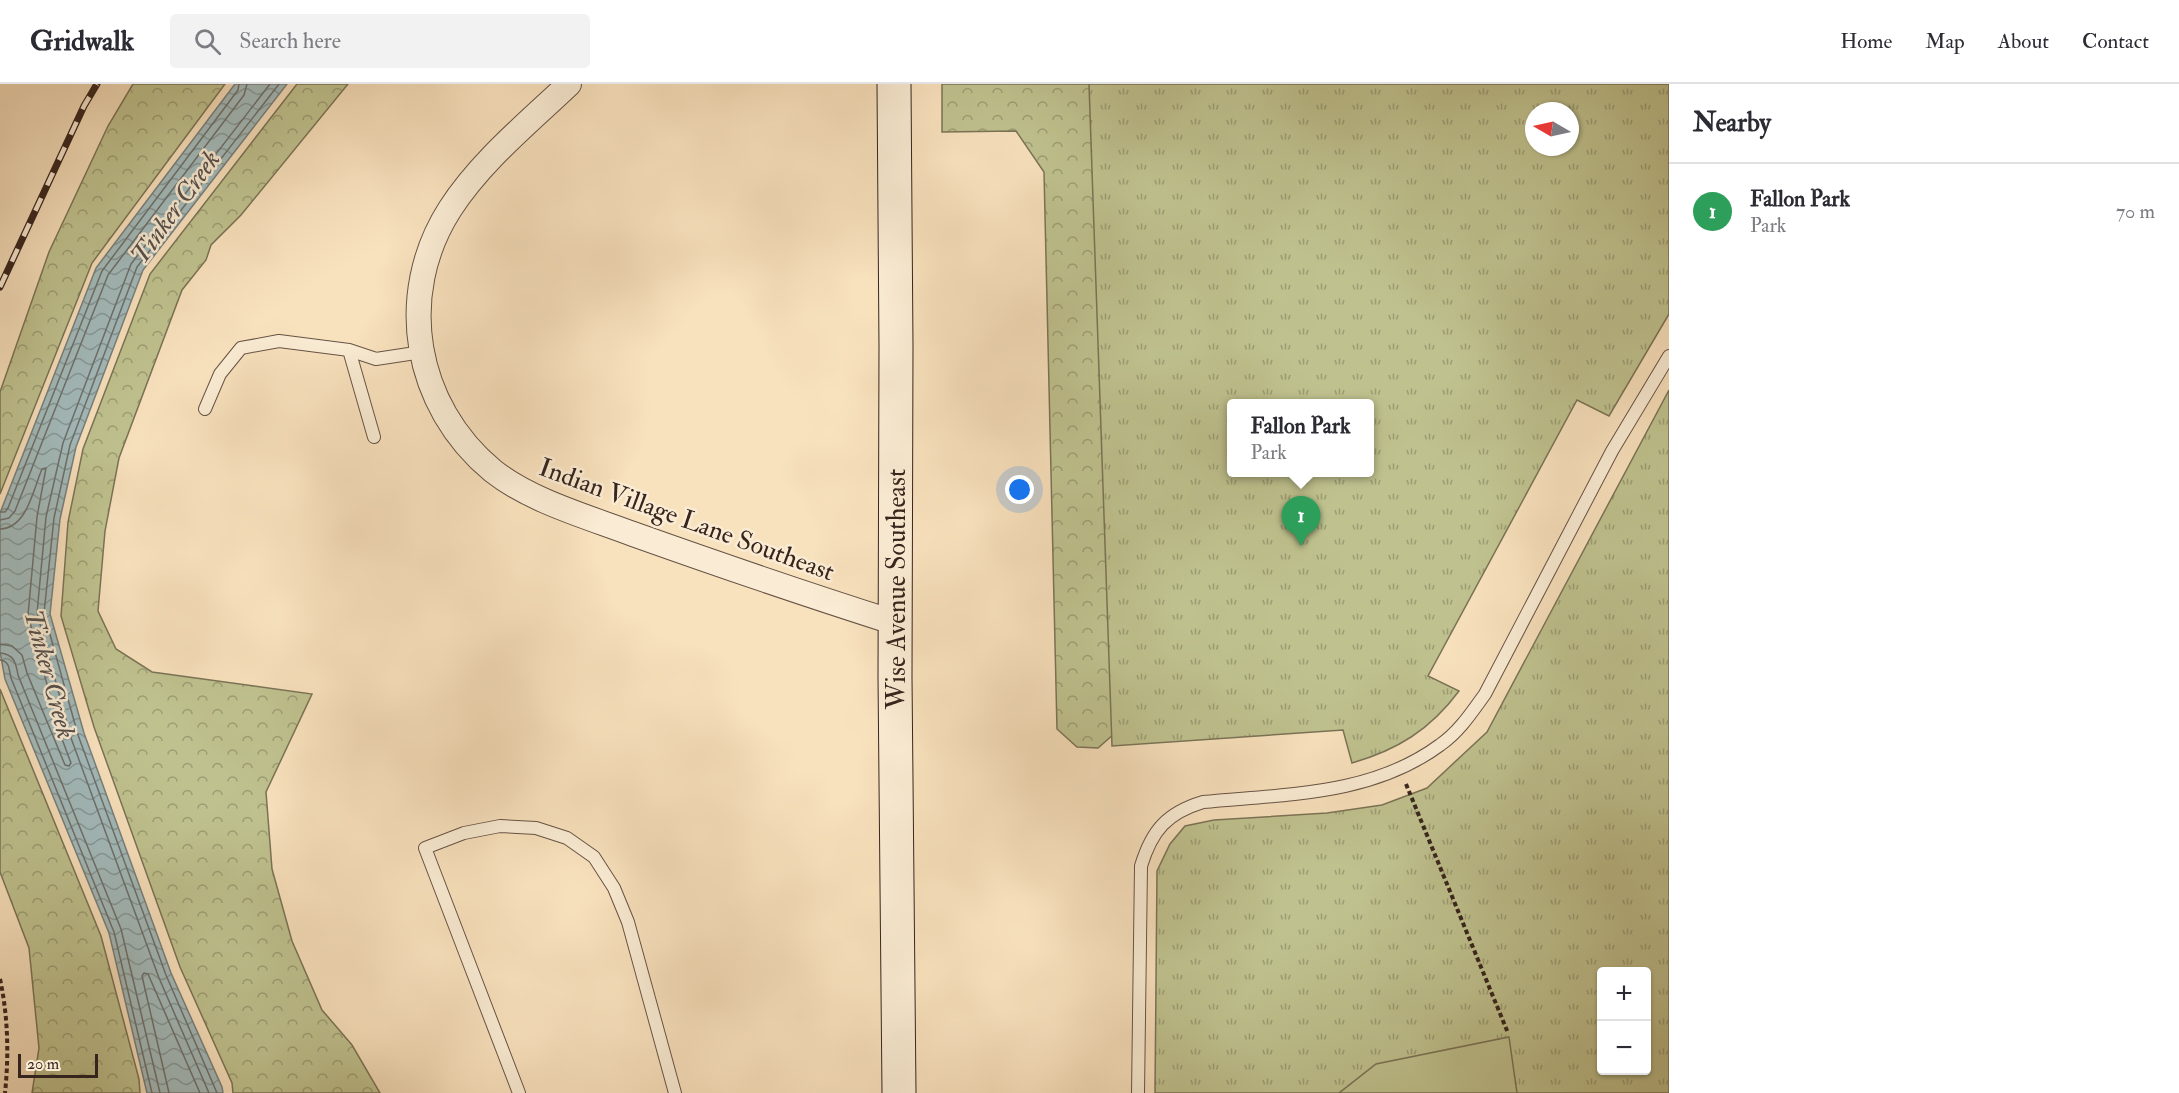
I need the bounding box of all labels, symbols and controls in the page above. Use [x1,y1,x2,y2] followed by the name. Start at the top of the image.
[170,14,590,68] search box
[30,24,134,59] text: Gridwalk
[191,25,224,58] icon: search
[239,27,341,55] text: Search here
[1840,28,1892,55] text: Home
[1925,28,1965,55] text: Map
[1998,28,2049,55] text: About
[2082,28,2149,55] text: Contact
[1525,102,1579,156] north arrow
[1693,107,1771,139] text: Nearby
[123,144,228,270] water label: Tinker Creek
[1750,185,1850,213] text: Fallon Park
[1709,199,1716,224] text: 1
[2116,199,2155,224] text: 70 m
[1750,213,1786,238] text: Park
[1227,399,1374,477] popup
[1250,412,1351,440] text: Fallon Park
[1250,440,1287,465] text: Park
[535,452,839,588] street label: Indian Village Lane Southeast
[881,469,913,710] street label: Wise Avenue Southeast
[1005,475,1034,504] your location
[1282,496,1320,546] pin: 1
[16,606,83,742] water label: Tinker Creek
[1597,967,1651,1075] map controls
[1597,967,1651,1021] button: +
[1597,1021,1651,1075] button: −
[18,1051,98,1078] scale bar
[27,1054,59,1074] text: 20 m

